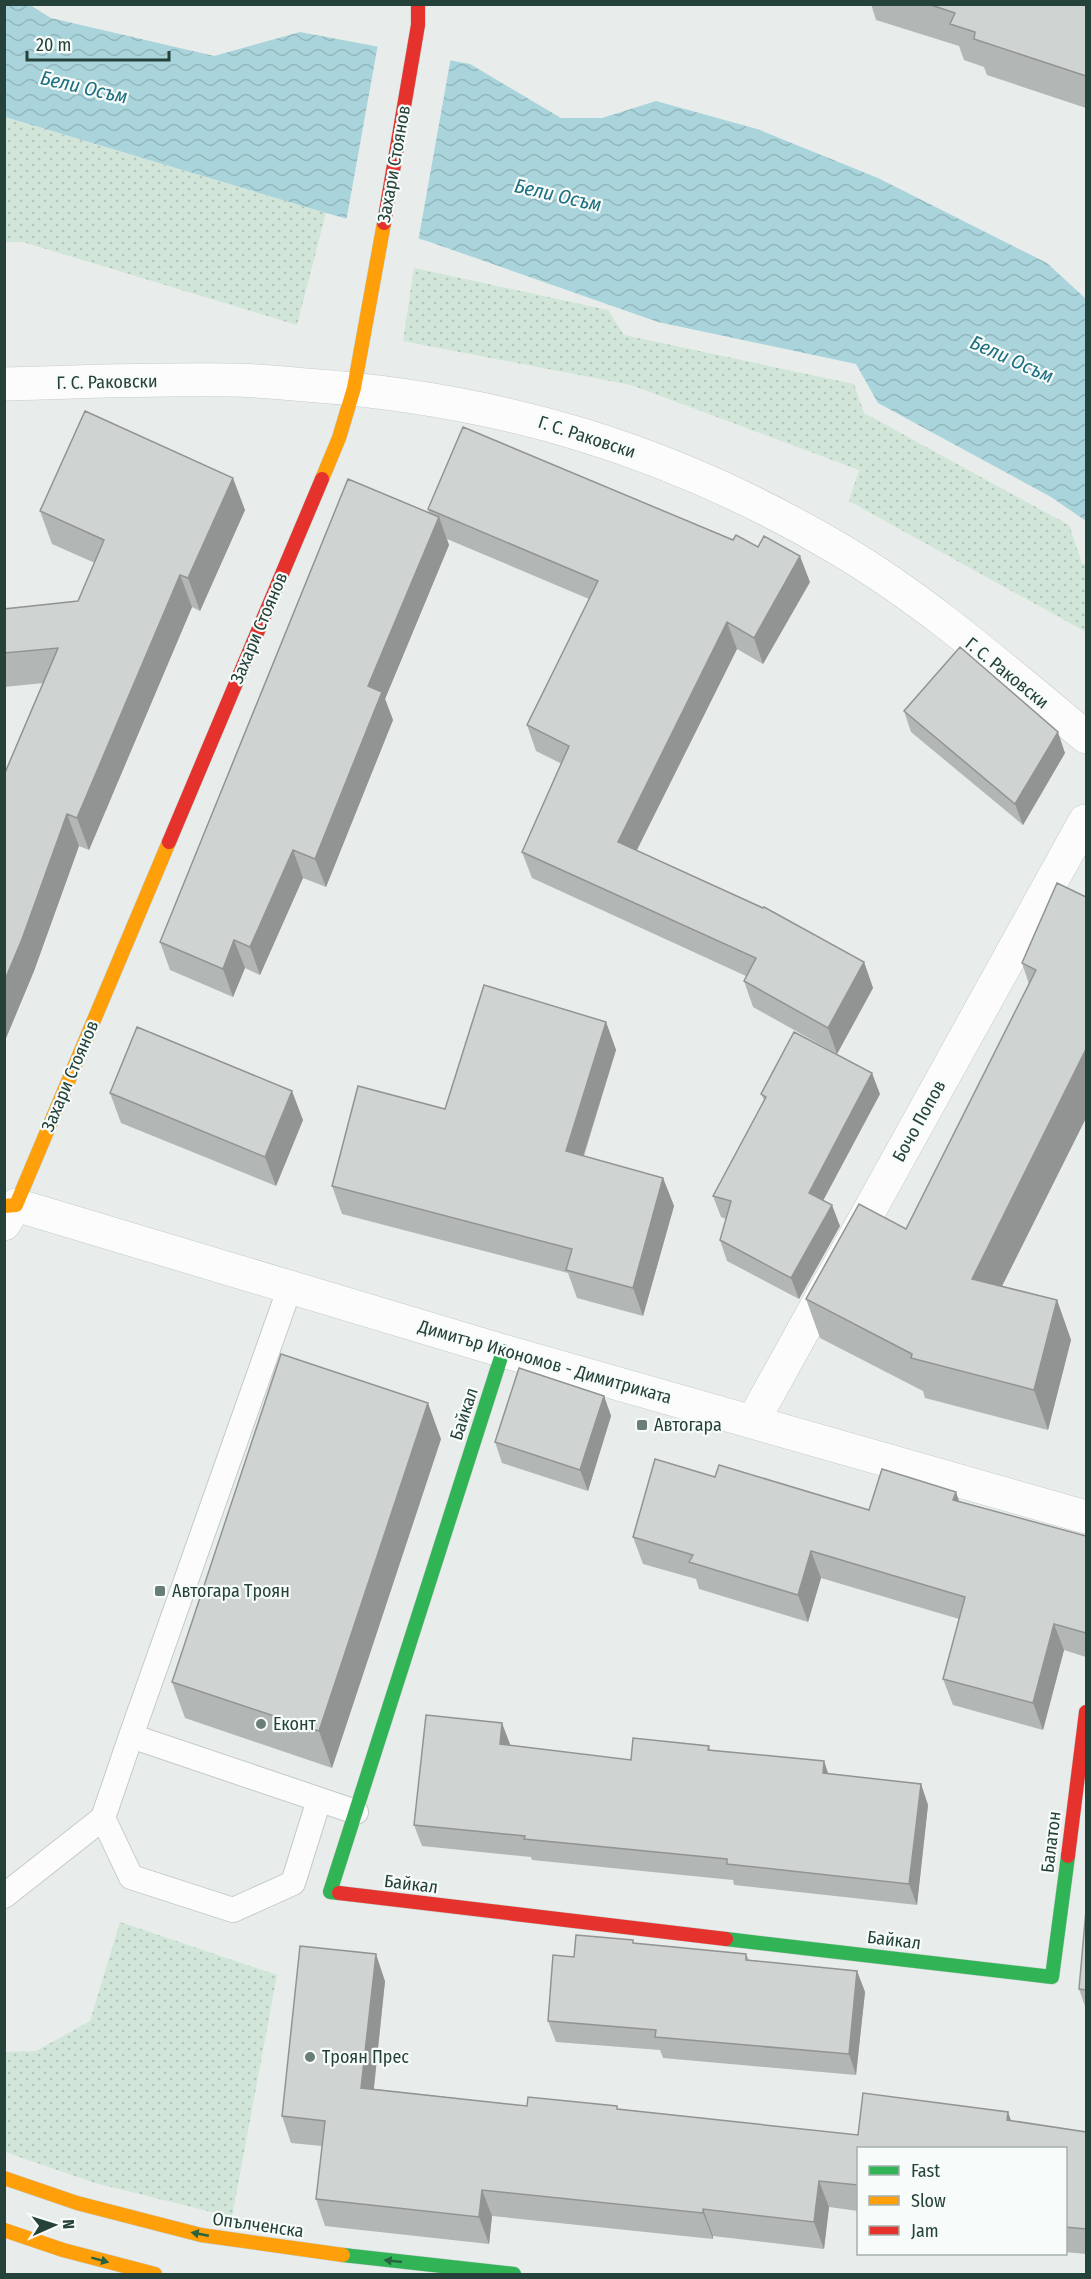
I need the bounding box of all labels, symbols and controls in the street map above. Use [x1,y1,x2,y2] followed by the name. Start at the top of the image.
[27,24,170,62] scale bar
[36,34,71,56] text: 20 m
[38,65,130,109] water label: Бели Осъм
[373,104,415,224] street label: Захари Стоянов
[512,173,604,217] water label: Бели Осъм
[967,330,1057,388] water label: Бели Осъм
[56,370,158,394] street label: Г. С. Раковски
[535,411,639,463] street label: Г. С. Раковски
[226,569,292,687] street label: Захари Стоянов
[961,633,1053,713] street label: Г. С. Раковски
[37,1017,103,1135] street label: Захари Стоянов
[888,1076,950,1166] street label: Бочо Попов
[415,1315,674,1409] street label: Димитър Икономов - Димитриката
[445,1385,483,1443] street label: Байкал
[654,1414,722,1436] place label: Автогара
[635,1418,649,1432] marker: Автогара
[172,1580,290,1602] place label: Автогара Троян
[153,1584,167,1598] marker: Автогара Троян
[273,1713,317,1735] place label: Еконт
[254,1717,268,1731] marker: Еконт
[1036,1810,1066,1874] street label: Балатон
[383,1870,439,1898] street label: Байкал
[866,1926,922,1954] street label: Байкал
[322,2046,409,2068] place label: Троян Прес
[303,2050,317,2064] marker: Троян Прес
[857,2147,1067,2255] legend
[911,2160,940,2182] text: Fast
[911,2190,946,2212] text: Slow
[24,2195,84,2255] north arrow
[211,2208,305,2242] street label: Опълченска
[59,2219,78,2230] text: N
[911,2220,939,2242] text: Jam
[190,2229,209,2238] one-way arrow
[91,2256,109,2266] one-way arrow
[383,2256,402,2266] one-way arrow

